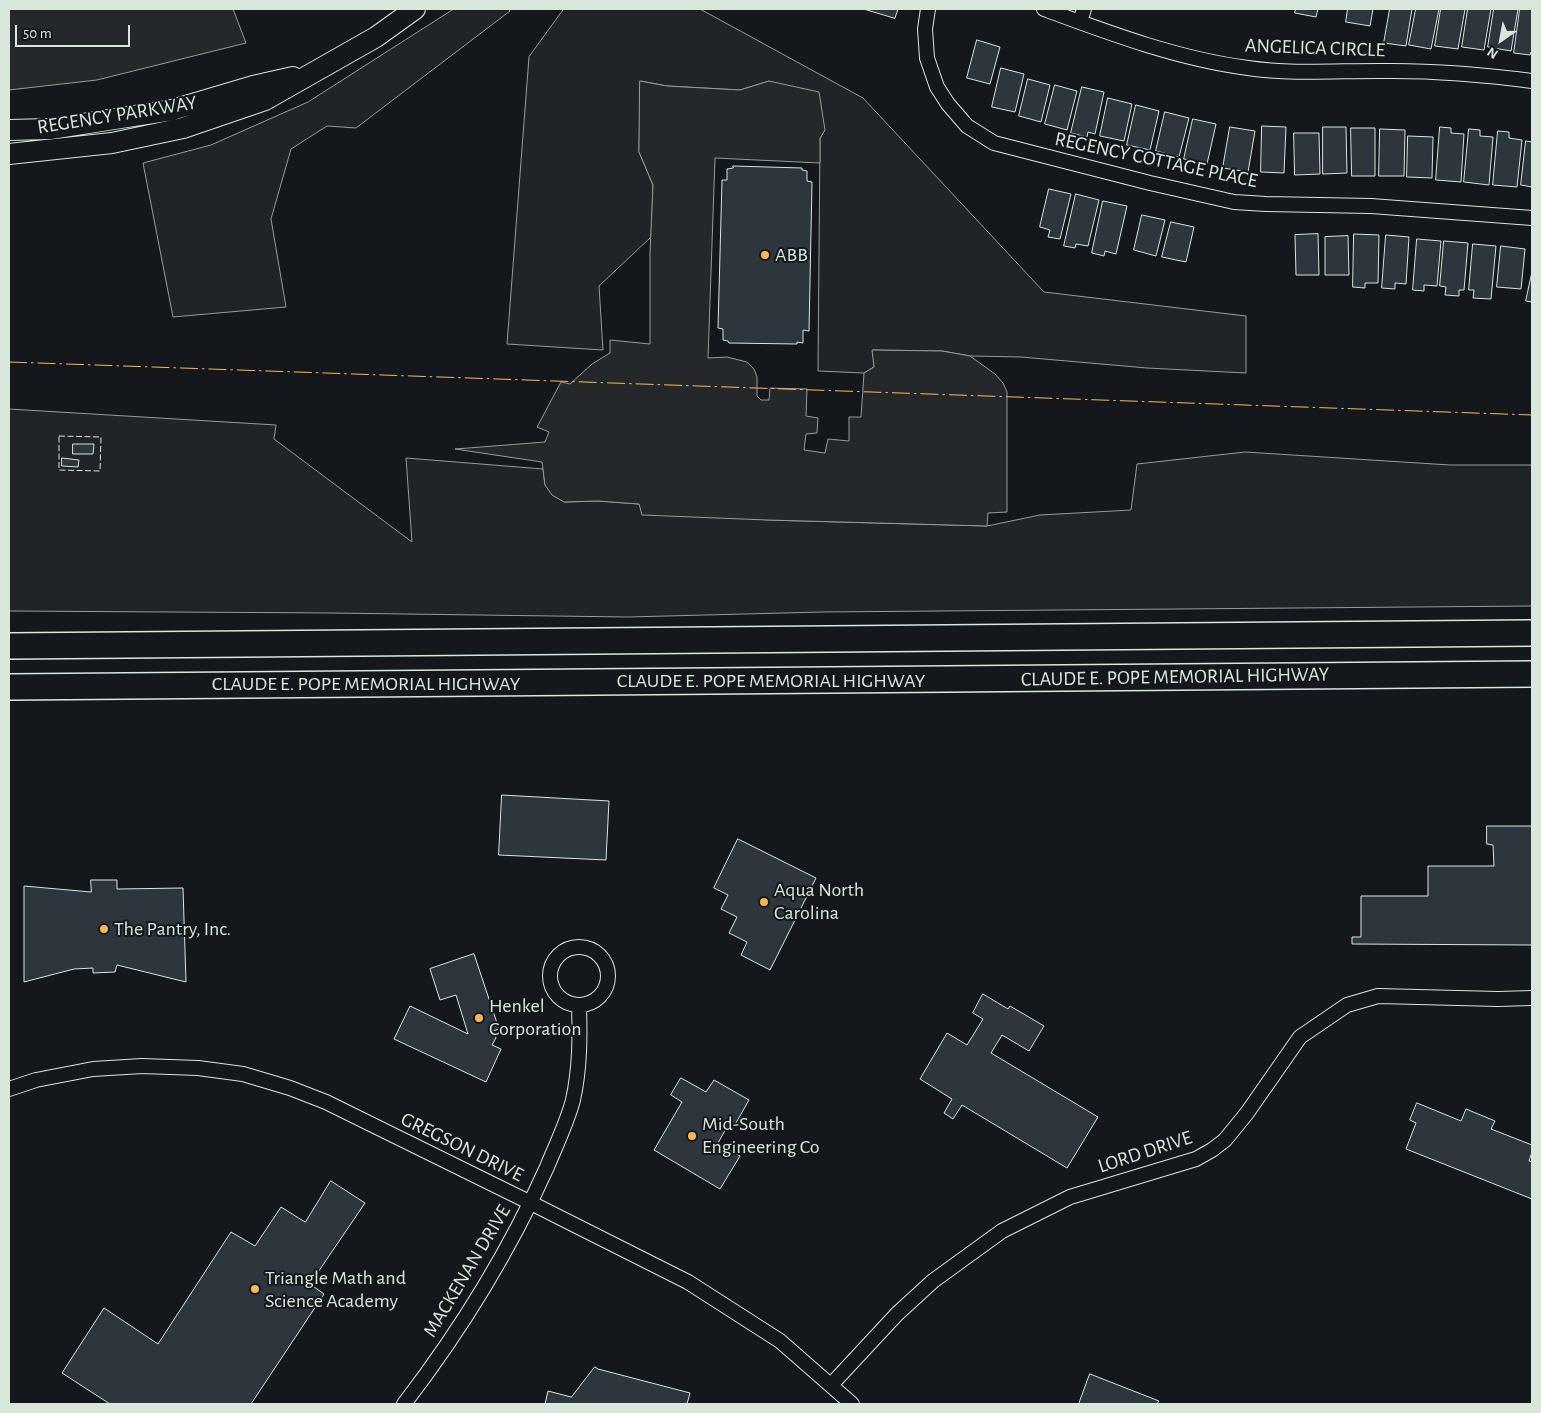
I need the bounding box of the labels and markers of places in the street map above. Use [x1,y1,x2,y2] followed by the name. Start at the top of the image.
[775,243,808,267] place label: ABB
[759,249,771,261] marker: ABB
[774,878,864,925] place label: Aqua North Carolina
[758,896,770,908] marker: Aqua North Carolina
[114,917,231,941] place label: The Pantry, Inc.
[98,923,110,935] marker: The Pantry, Inc.
[489,994,582,1041] place label: Henkel Corporation
[473,1012,485,1024] marker: Henkel Corporation
[702,1112,820,1159] place label: Mid-South Engineering Co
[686,1130,698,1142] marker: Mid-South Engineering Co
[265,1266,406,1313] place label: Triangle Math and Science Academy
[249,1283,261,1295] marker: Triangle Math and Science Academy

